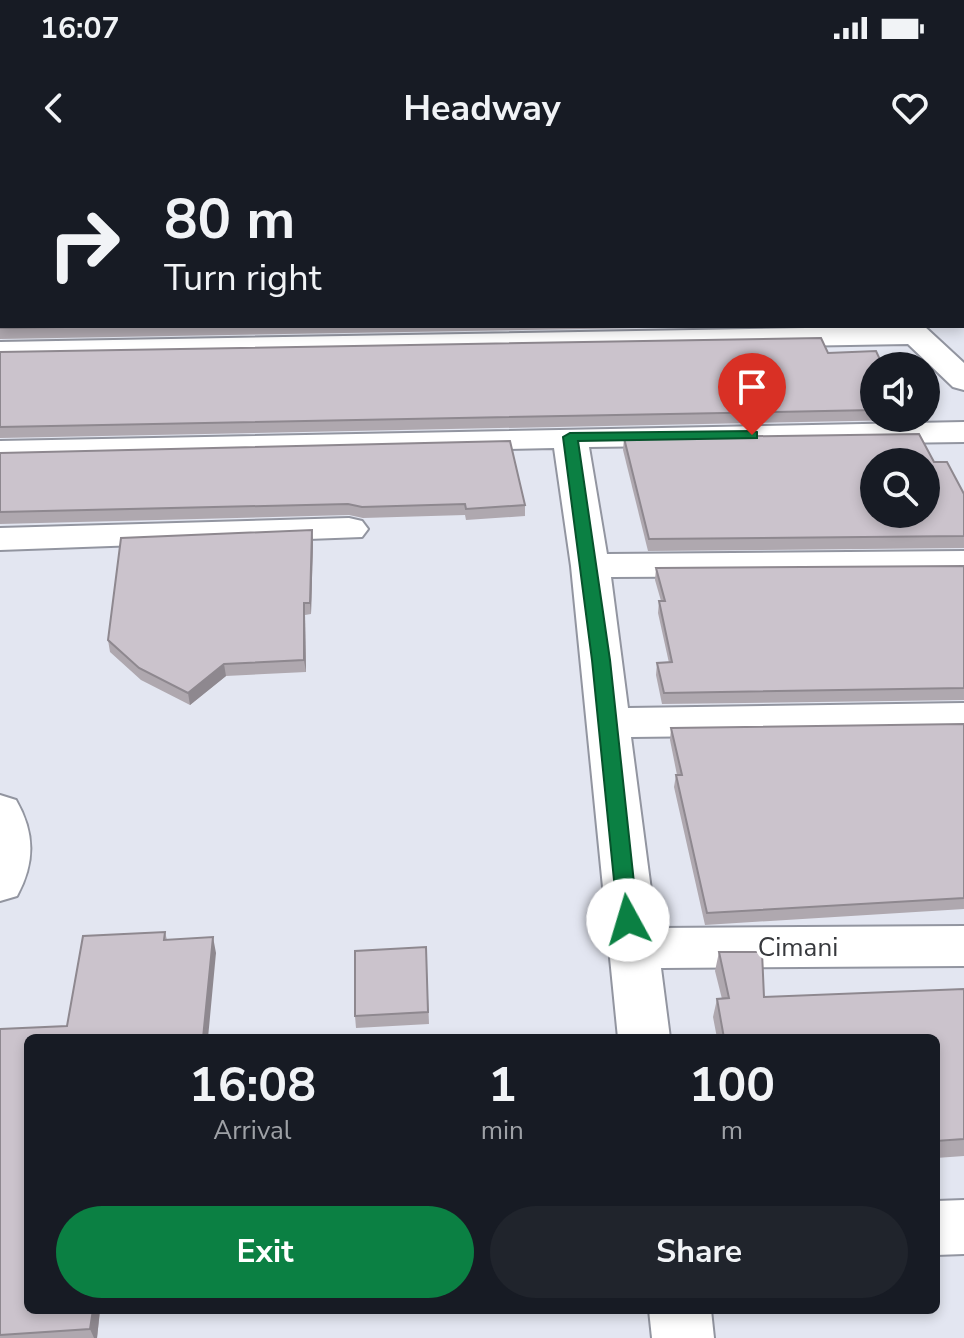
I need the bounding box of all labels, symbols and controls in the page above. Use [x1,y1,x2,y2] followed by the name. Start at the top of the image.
[40,8,119,49] text: 16:07
[403,84,561,133] text: Headway
[32,86,76,130] icon: back
[888,86,932,130] icon: heart
[164,181,295,258] text: 80 m
[32,192,136,296] icon: right
[164,254,321,303] text: Turn right
[860,352,940,528] map controls
[860,352,940,432] button: sound
[718,353,786,435] pin
[730,365,774,409] icon: arrive
[860,448,940,528] button: search
[586,878,670,962] position arrow
[758,930,838,965] street label: Cimani
[189,1052,316,1118] text: 16:08
[488,1052,517,1118] text: 1
[689,1052,775,1118] text: 100
[213,1113,292,1148] text: Arrival
[481,1113,524,1148] text: min
[721,1113,743,1148] text: m
[56,1206,474,1298] button: Exit
[490,1206,908,1298] button: Share

